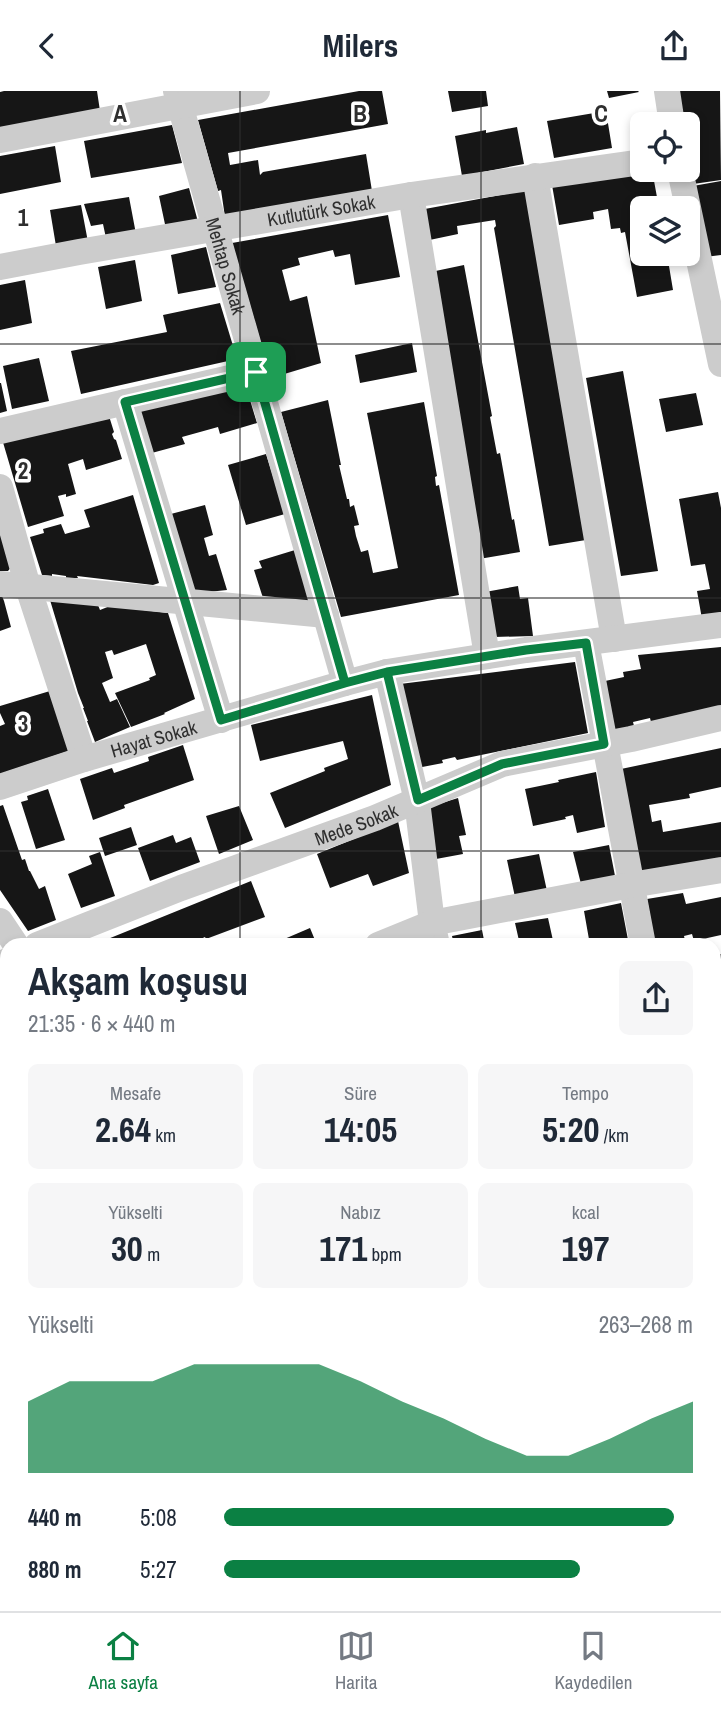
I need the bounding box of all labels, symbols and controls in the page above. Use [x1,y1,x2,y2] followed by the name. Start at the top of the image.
[323,24,398,67] text: Milers
[28,27,66,65] icon: back
[655,27,693,65] icon: share
[113,98,127,129] text: A
[353,98,367,129] text: B
[594,98,608,129] text: C
[630,112,700,266] map controls
[630,112,700,182] button: locate
[265,188,377,232] street label: Kutlutürk Sokak
[630,196,700,266] button: layers
[18,202,29,233] text: 1
[200,215,252,318] street label: Mehtap Sokak
[226,342,286,402] pin
[237,353,275,391] icon: arrive
[18,455,28,486] text: 2
[18,708,28,739] text: 3
[107,714,200,764] street label: Hayat Sokak
[311,797,402,852] street label: Mede Sokak
[28,956,248,1007] text: Akşam koşusu
[619,961,693,1035] button: share
[28,1008,175,1039] text: 21:35 · 6 × 440 m
[110,1080,161,1106] text: Mesafe
[344,1080,377,1106] text: Süre
[562,1080,609,1106] text: Tempo
[95,1106,151,1153] text: 2.64
[324,1106,397,1153] text: 14:05
[542,1106,600,1153] text: 5:20
[151,1122,176,1148] text: km
[600,1122,629,1148] text: /km
[108,1199,163,1225] text: Yükselti
[340,1199,381,1225] text: Nabız
[572,1199,599,1225] text: kcal
[111,1225,143,1272] text: 30
[319,1225,367,1272] text: 171
[562,1225,609,1272] text: 197
[143,1241,160,1267] text: m
[367,1241,402,1267] text: bpm
[28,1309,94,1340] text: Yükselti
[599,1309,693,1340] text: 263–268 m
[28,1502,81,1533] text: 440 m
[140,1502,177,1533] text: 5:08
[28,1554,81,1585] text: 880 m
[140,1554,177,1585] text: 5:27
[89,1627,158,1695] tab: Ana sayfa
[335,1627,377,1695] tab: Harita
[554,1627,632,1695] tab: Kaydedilen

